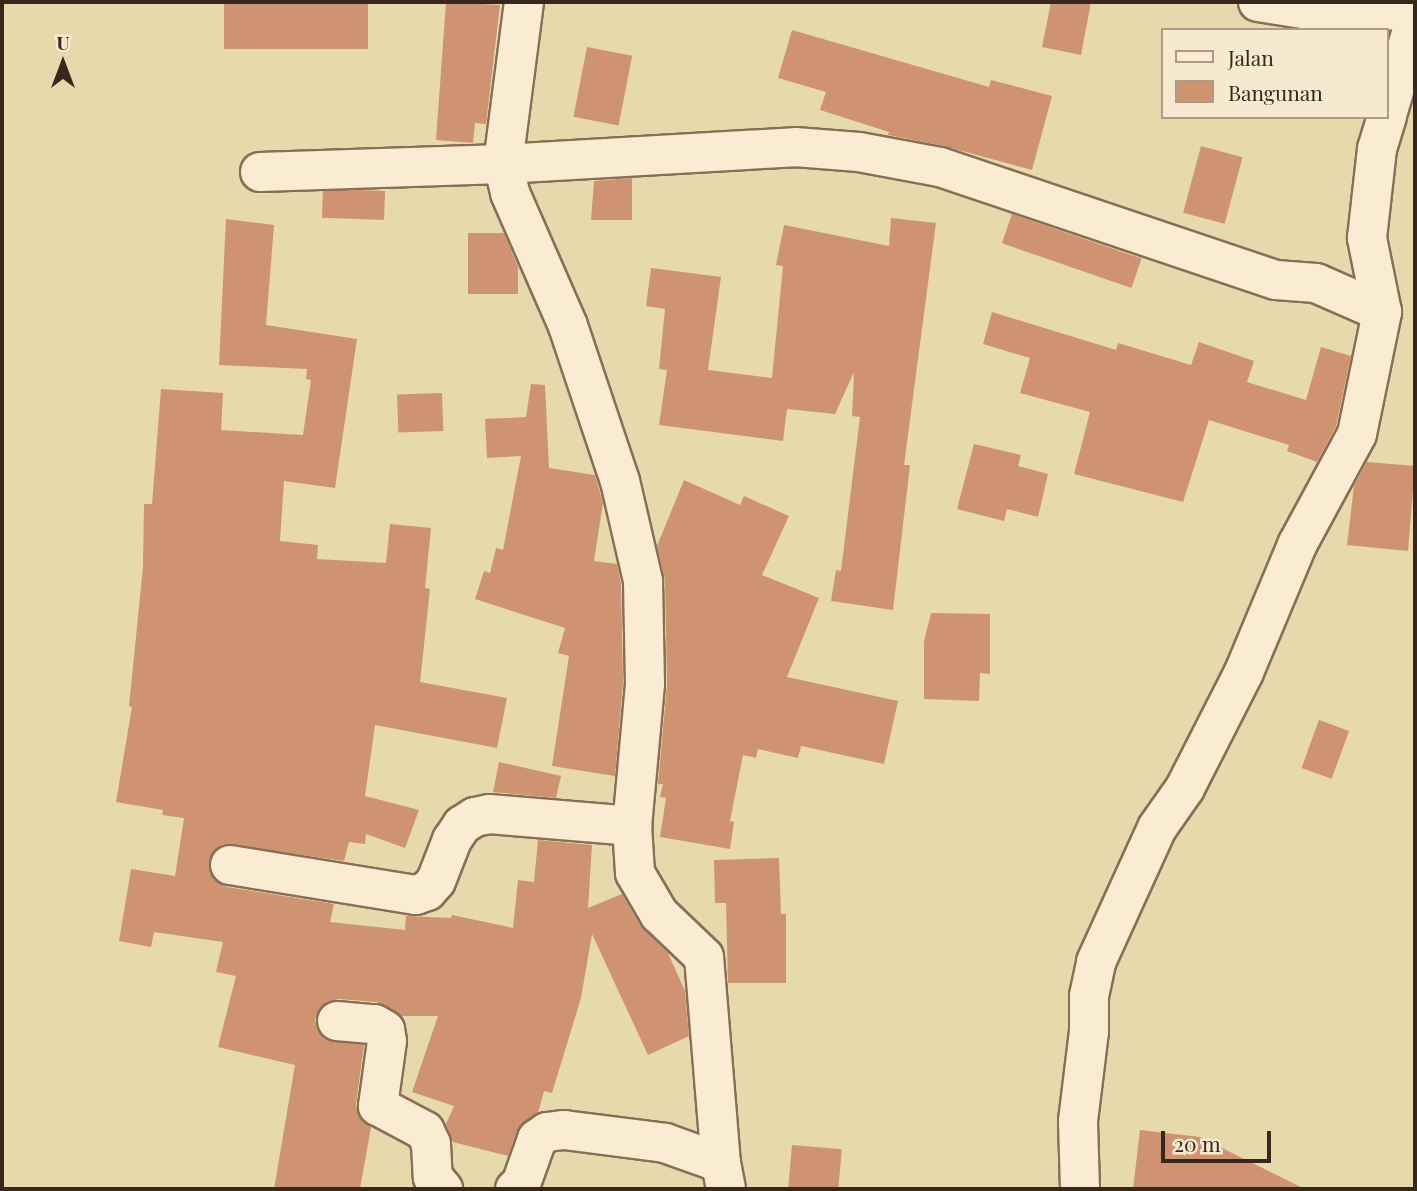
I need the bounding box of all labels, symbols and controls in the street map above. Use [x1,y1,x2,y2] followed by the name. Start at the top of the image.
[28,28,98,98] north arrow
[1162,28,1389,119] legend
[56,29,70,55] text: U
[1228,43,1274,71] text: Jalan
[1228,78,1323,106] text: Bangunan
[1165,1118,1275,1162] scale bar
[1174,1129,1221,1157] text: 20 m

